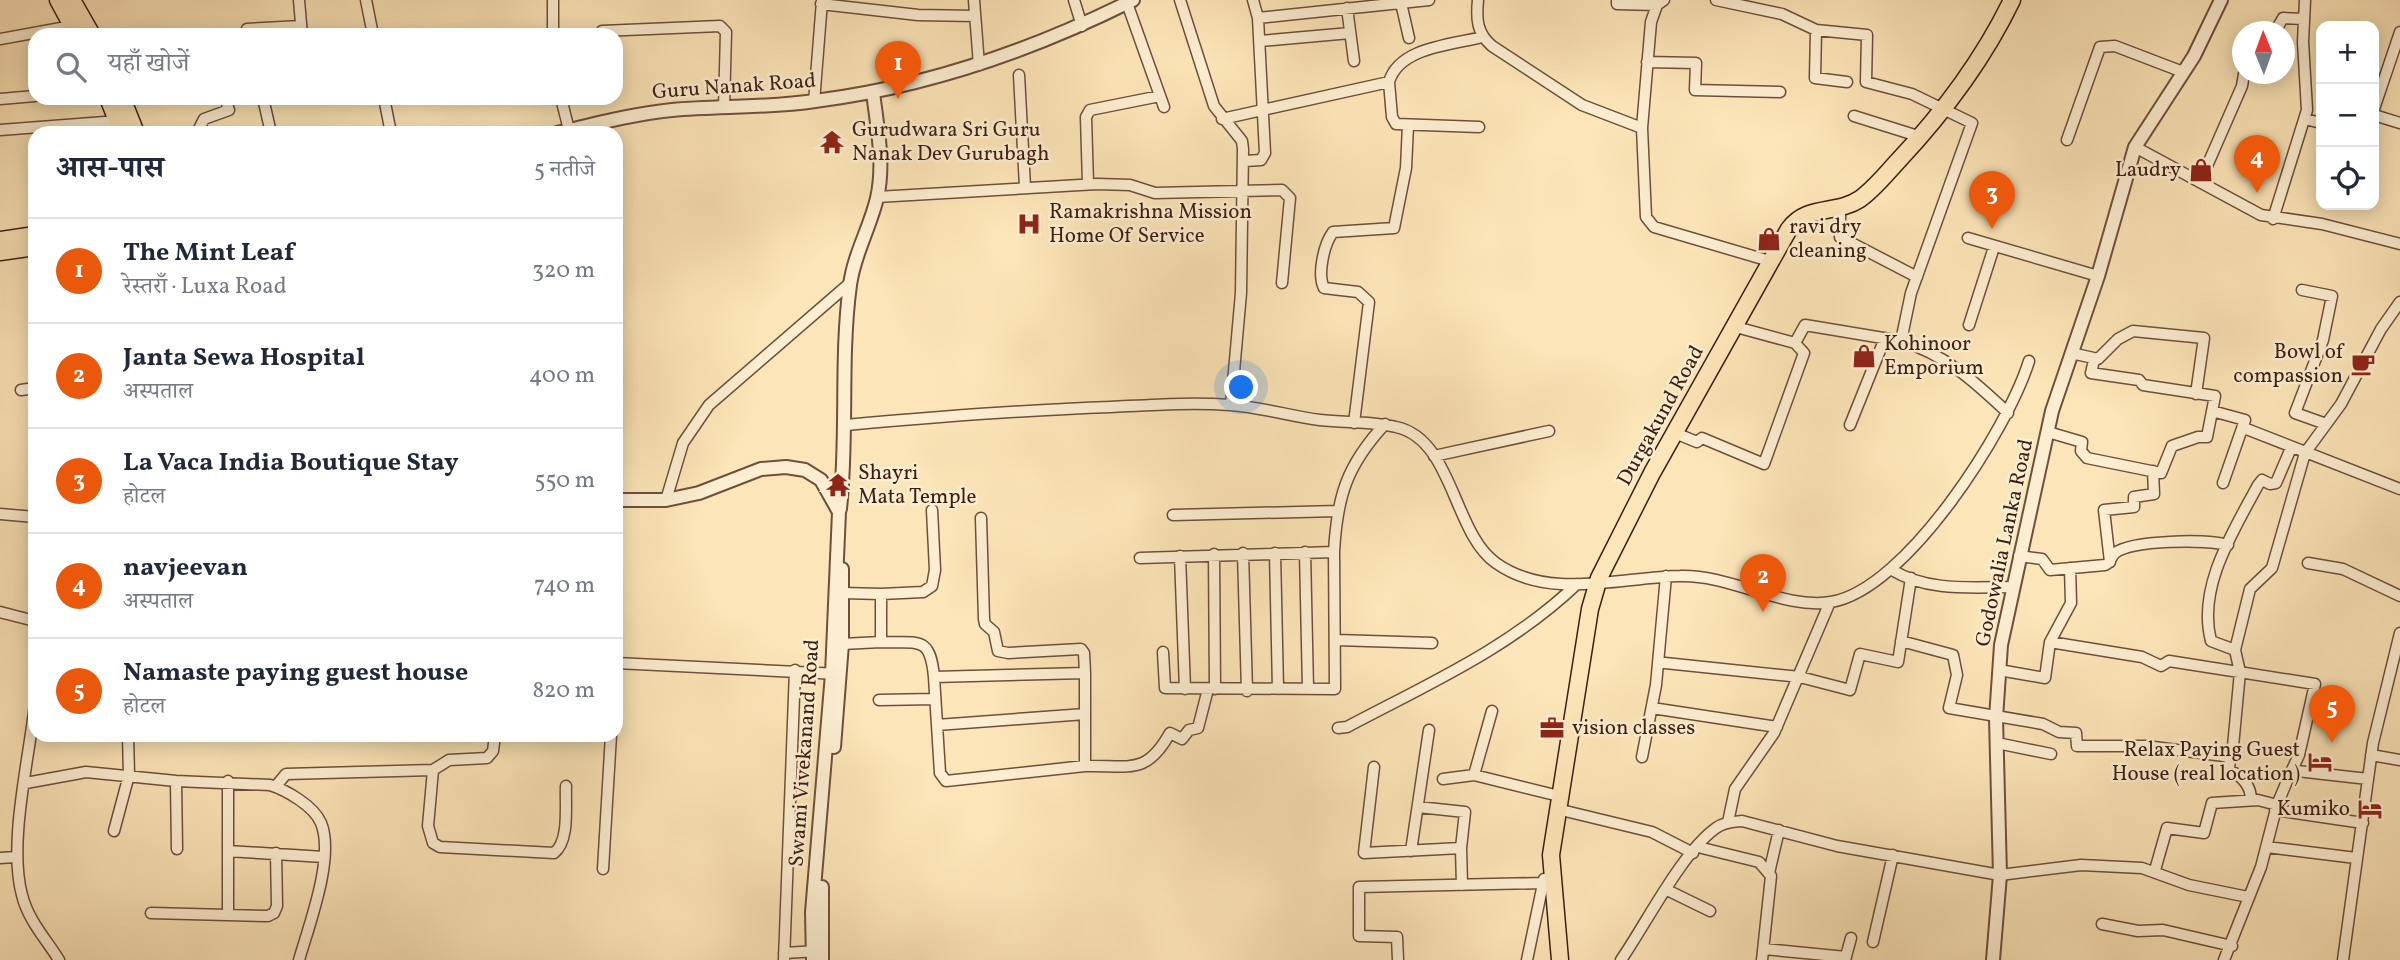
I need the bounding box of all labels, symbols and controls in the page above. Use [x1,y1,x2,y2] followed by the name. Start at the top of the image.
[2232,21,2295,84] north arrow
[2316,21,2379,210] map controls
[2316,21,2379,84] button: +
[28,28,623,105] search box
[875,41,921,99] pin: 1
[108,46,189,82] text: यहाँ खोजें
[52,48,90,86] icon: search
[651,67,817,107] street label: Guru Nanak Road
[2316,84,2379,147] button: −
[852,116,1049,169] place label: Gurudwara Sri Guru Nanak Dev Gurubagh
[818,128,846,156] temple icon: Gurudwara Sri Guru Nanak Dev Gurubagh
[2234,135,2280,193] pin: 4
[2316,147,2379,210] button: locate
[56,148,164,190] text: आस-पास
[534,154,595,186] text: 5 नतीजे
[2115,156,2182,185] place label: Laudry
[2187,156,2215,184] shop icon: Laudry
[1969,171,2015,229] pin: 3
[1049,198,1252,251] place label: Ramakrishna Mission Home Of Service
[1015,210,1043,238] hospital icon: Ramakrishna Mission Home Of Service
[1789,213,1867,266] place label: ravi dry cleaning
[1755,225,1783,253] shop icon: ravi dry cleaning
[123,235,294,271] text: The Mint Leaf
[74,255,84,287] text: 1
[532,255,595,287] text: 320 m
[123,271,287,303] text: रेस्तराँ · Luxa Road
[1884,330,1984,383] place label: Kohinoor Emporium
[2233,338,2345,391] place label: Bowl of compassion
[123,340,365,376] text: Janta Sewa Hospital
[1610,341,1712,491] street label: Durgakund Road
[1850,342,1878,370] shop icon: Kohinoor Emporium
[2349,350,2377,378] cafe icon: Bowl of compassion
[73,360,85,392] text: 2
[529,360,595,392] text: 400 m
[1224,370,1258,404] your location
[123,376,193,408] text: अस्पताल
[1969,437,2041,649] street label: Godowalia Lanka Road
[123,445,459,481] text: La Vaca India Boutique Stay
[858,459,977,512] place label: Shayri Mata Temple
[73,465,85,497] text: 3
[535,465,595,497] text: 550 m
[824,471,852,499] temple icon: Shayri Mata Temple
[123,481,165,513] text: होटल
[123,550,248,586] text: navjeevan
[1740,554,1786,612] pin: 2
[72,570,86,602] text: 4
[534,570,595,602] text: 740 m
[123,586,193,618] text: अस्पताल
[783,638,827,868] street label: Swami Vivekanand Road
[123,655,468,691] text: Namaste paying guest house
[73,675,85,707] text: 5
[532,675,595,707] text: 820 m
[2309,685,2355,743] pin: 5
[123,691,165,723] text: होटल
[1538,714,1566,742] office icon: vision classes
[1572,714,1695,743] place label: vision classes
[2112,736,2300,789] place label: Relax Paying Guest House (real location)
[2306,748,2334,776] hotel icon: Relax Paying Guest House (real location)
[2277,795,2350,824] place label: Kumiko
[2356,795,2384,823] hotel icon: Kumiko

